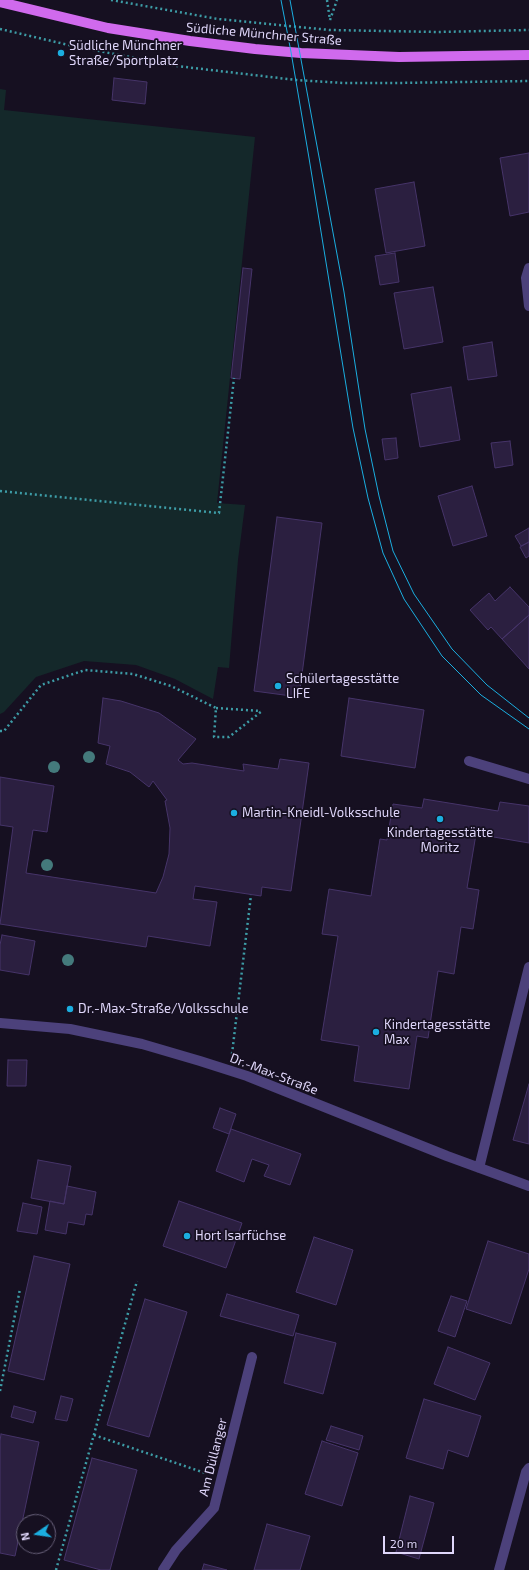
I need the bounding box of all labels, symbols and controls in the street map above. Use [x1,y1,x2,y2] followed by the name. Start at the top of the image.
[186,19,342,49] street label: Südliche Münchner Straße
[69,38,182,69] place label: Südliche Münchner Straße/Sportplatz
[56,48,66,58] marker: Südliche Münchner Straße/Sportplatz
[286,671,399,702] place label: Schülertagesstätte LIFE
[273,681,283,691] marker: Schülertagesstätte LIFE
[242,805,400,821] place label: Martin-Kneidl-Volksschule
[229,808,239,818] marker: Martin-Kneidl-Volksschule
[435,814,445,824] marker: Kindertagesstätte Moritz
[387,825,493,856] place label: Kindertagesstätte Moritz
[78,1001,248,1017] place label: Dr.-Max-Straße/Volksschule
[65,1004,75,1014] marker: Dr.-Max-Straße/Volksschule
[384,1017,491,1048] place label: Kindertagesstätte Max
[371,1027,381,1037] marker: Kindertagesstätte Max
[228,1050,320,1098] street label: Dr.-Max-Straße
[195,1228,286,1244] place label: Hort Isarfüchse
[182,1231,192,1241] marker: Hort Isarfüchse
[196,1416,230,1498] street label: Am Düllanger
[16,1514,56,1554] north arrow
[385,1528,456,1554] scale bar
[18,1531,32,1542] text: N
[390,1536,417,1550] text: 20 m

